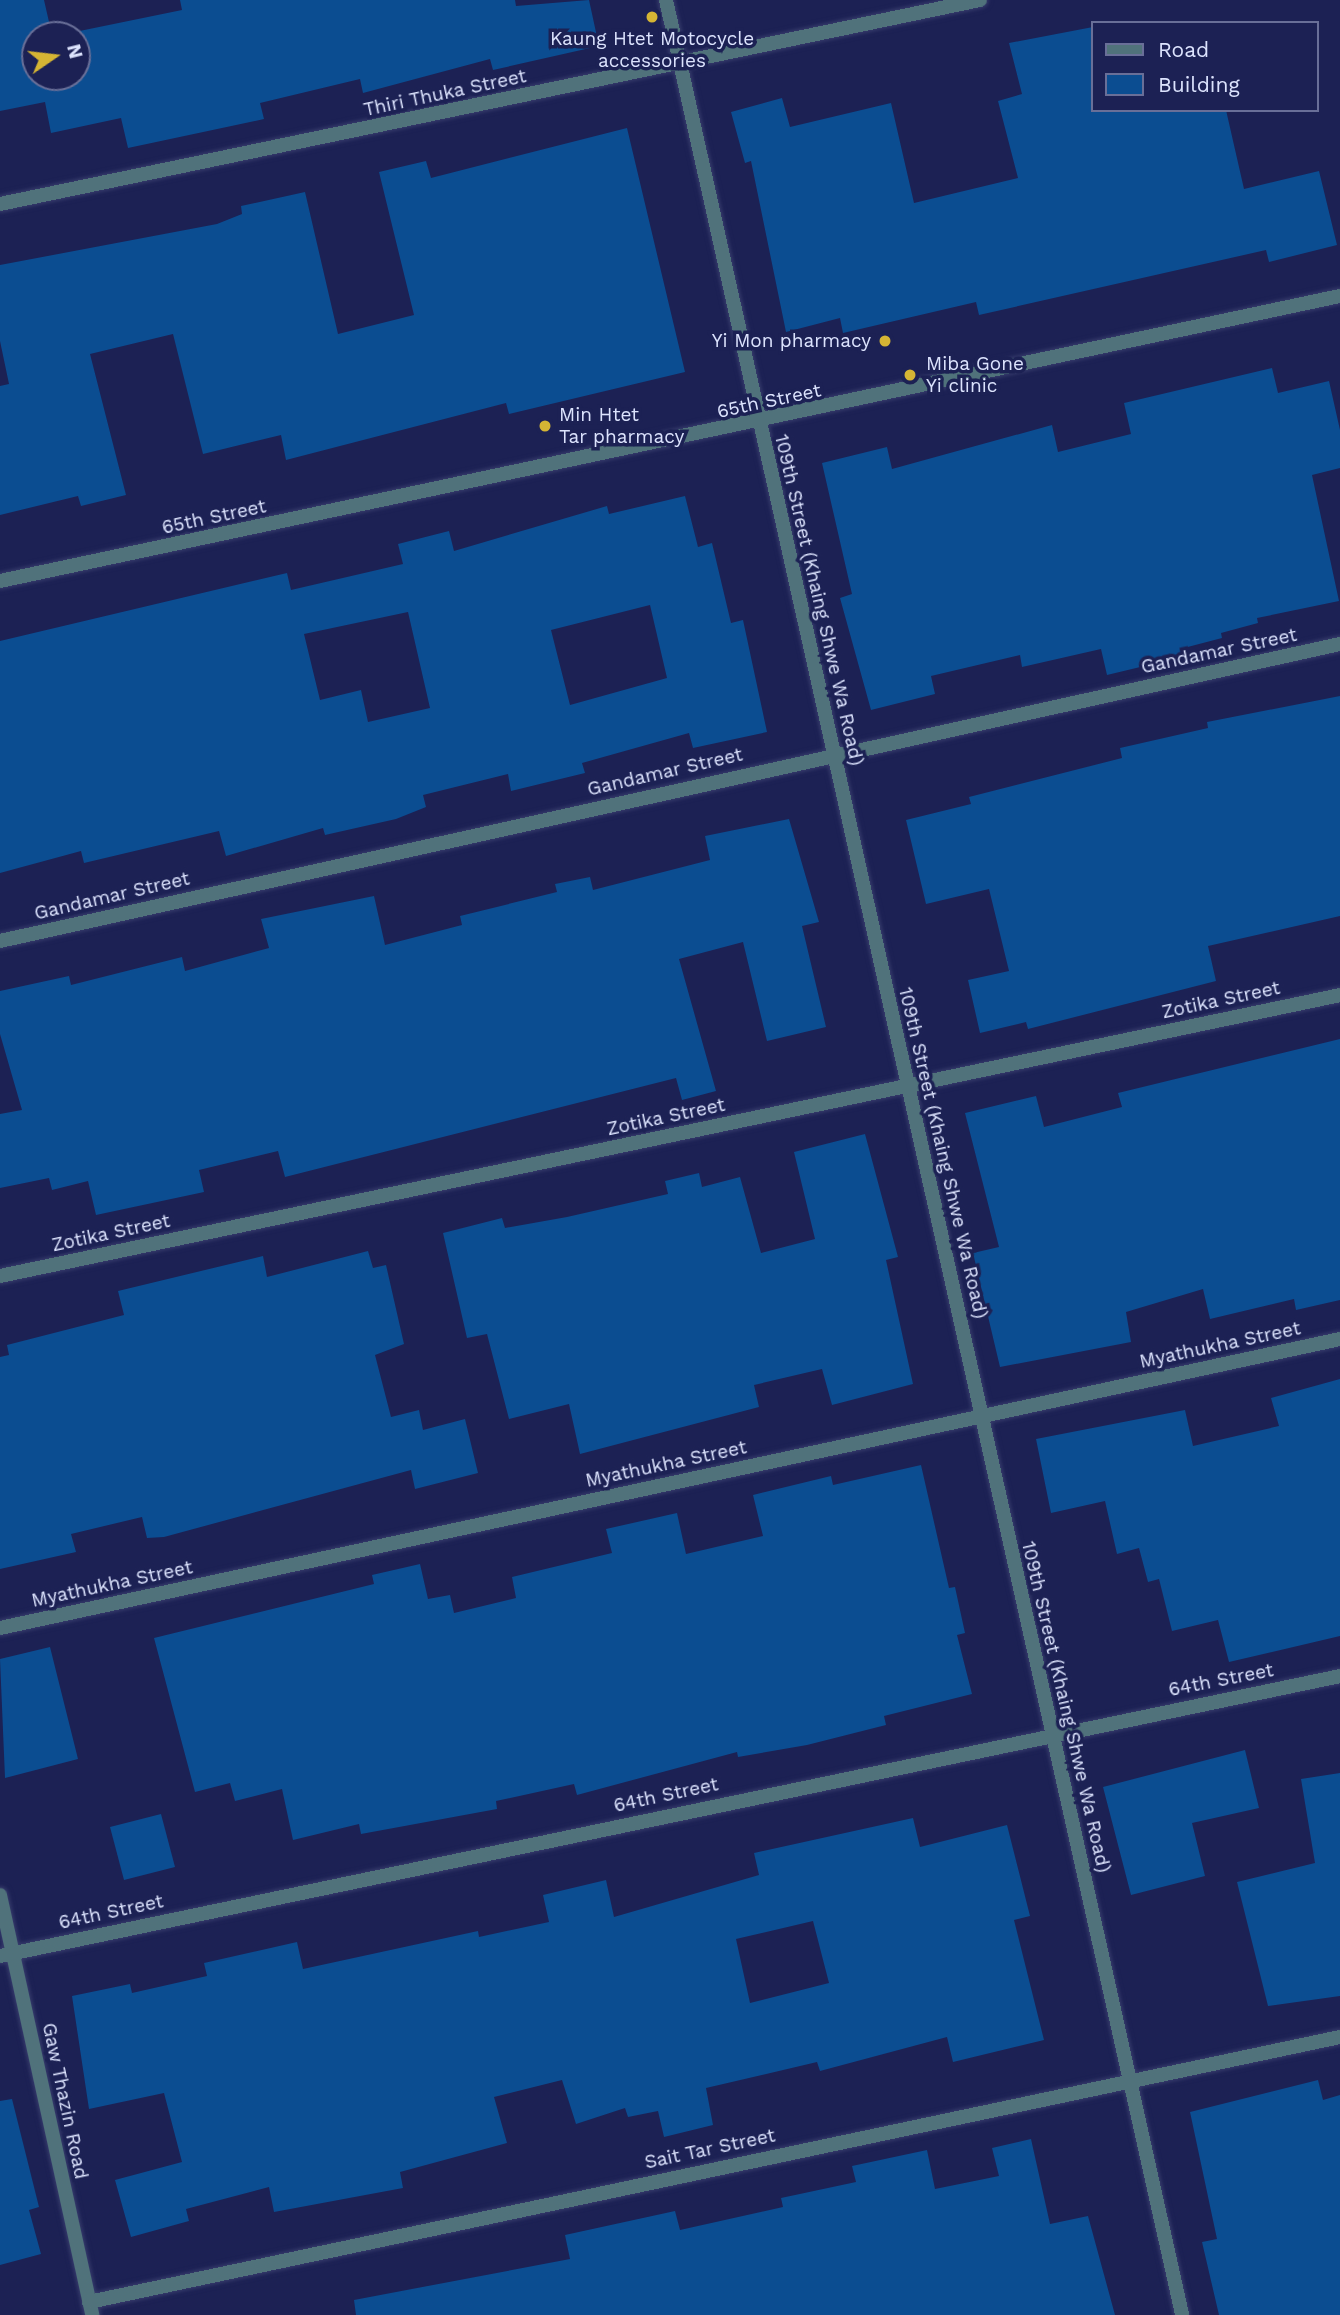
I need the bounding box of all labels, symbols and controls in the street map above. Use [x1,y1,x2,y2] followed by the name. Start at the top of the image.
[644,9,660,25] marker: Kaung Htet Motocycle accessories
[21,21,91,91] north arrow
[1092,21,1319,112] legend
[550,28,754,72] place label: Kaung Htet Motocycle accessories
[1158,37,1209,62] text: Road
[62,42,88,61] text: N
[361,65,529,121] street label: Thiri Thuka Street
[1158,72,1240,97] text: Building
[712,330,871,352] place label: Yi Mon pharmacy
[877,333,893,349] marker: Yi Mon pharmacy
[926,353,1024,397] place label: Miba Gone Yi clinic
[900,365,920,385] marker: Miba Gone Yi clinic
[715,379,823,423] street label: 65th Street
[559,404,685,448] place label: Min Htet Tar pharmacy
[537,418,553,434] marker: Min Htet Tar pharmacy
[770,432,868,768] street label: 109th Street (Khaing Shwe Wa Road)
[160,495,268,539] street label: 65th Street
[1139,623,1299,679] street label: Gandamar Street
[585,743,745,801] street label: Gandamar Street
[32,867,192,925] street label: Gandamar Street
[1160,976,1282,1024] street label: Zotika Street
[894,985,992,1321] street label: 109th Street (Khaing Shwe Wa Road)
[605,1093,727,1141] street label: Zotika Street
[50,1209,172,1257] street label: Zotika Street
[1137,1317,1303,1373] street label: Myathukha Street
[583,1436,749,1492] street label: Myathukha Street
[1017,1539,1115,1875] street label: 109th Street (Khaing Shwe Wa Road)
[29,1556,195,1612] street label: Myathukha Street
[1167,1659,1275,1701] street label: 64th Street
[612,1773,720,1817] street label: 64th Street
[57,1890,165,1934] street label: 64th Street
[37,2020,93,2182] street label: Gaw Thazin Road
[642,2124,778,2174] street label: Sait Tar Street

